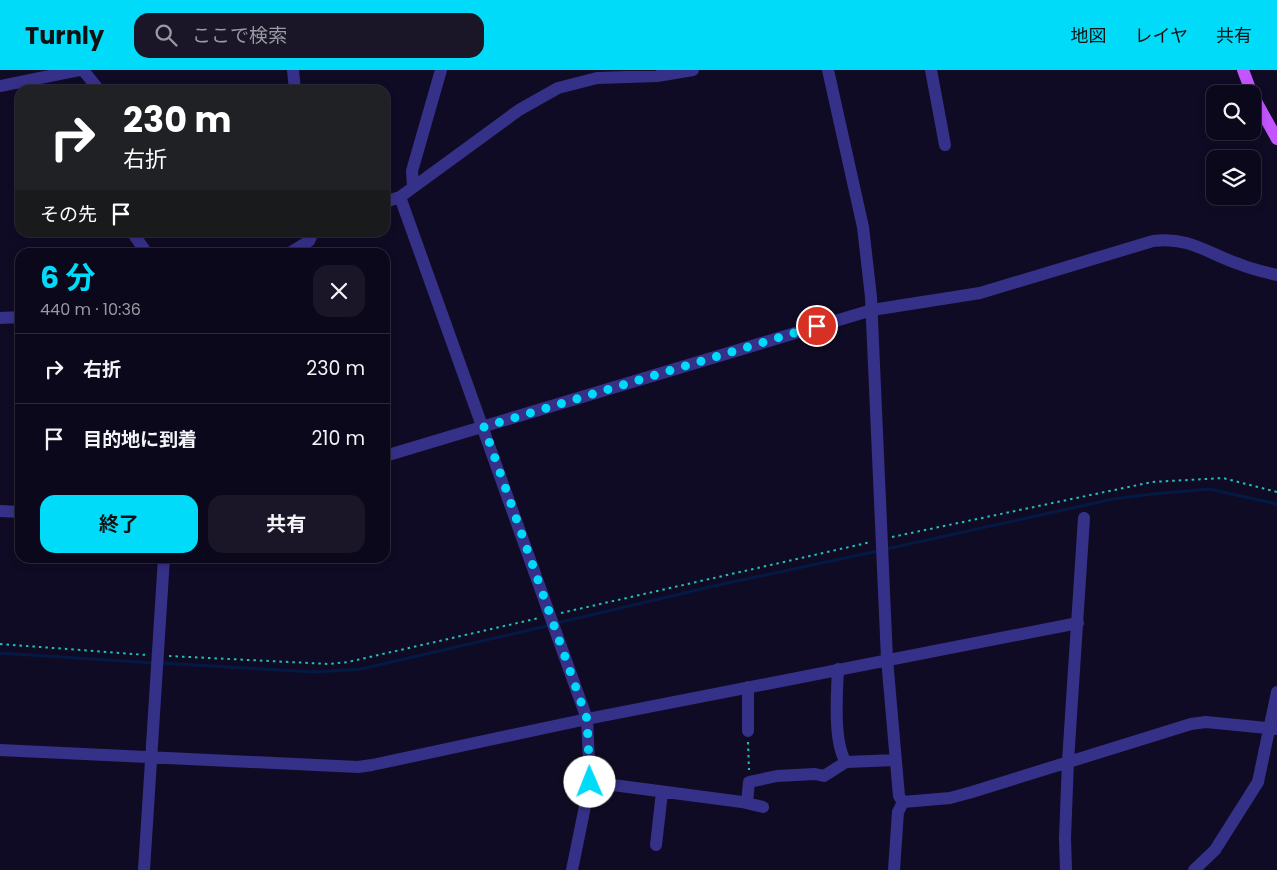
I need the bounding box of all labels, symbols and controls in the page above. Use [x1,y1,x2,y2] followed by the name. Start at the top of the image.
[134,13,484,58] search box
[25,19,104,52] text: Turnly
[152,21,180,49] icon: search
[192,22,287,49] text: ここで検索
[1071,23,1107,48] text: 地図
[1135,23,1188,48] text: レイヤ
[1216,23,1252,48] text: 共有
[1206,85,1261,205] map controls
[1206,85,1261,140] button: search
[123,95,231,144] text: 230 m
[40,105,105,170] icon: right
[123,144,167,175] text: 右折
[1206,150,1261,205] button: layers
[107,200,135,228] icon: arrive
[40,201,97,228] text: その先
[40,256,95,299] text: 6 分
[313,265,365,317] button: close
[40,298,141,321] text: 440 m · 10:36
[796,305,838,347] pin
[803,312,831,340] icon: arrive
[40,355,68,383] icon: right
[306,355,365,382] text: 230 m
[83,356,121,383] text: 右折
[40,425,68,453] icon: arrive
[311,425,365,452] text: 210 m
[83,426,197,453] text: 目的地に到着
[40,495,198,553] button: 終了
[208,495,365,553] button: 共有
[563,755,615,807] position arrow

